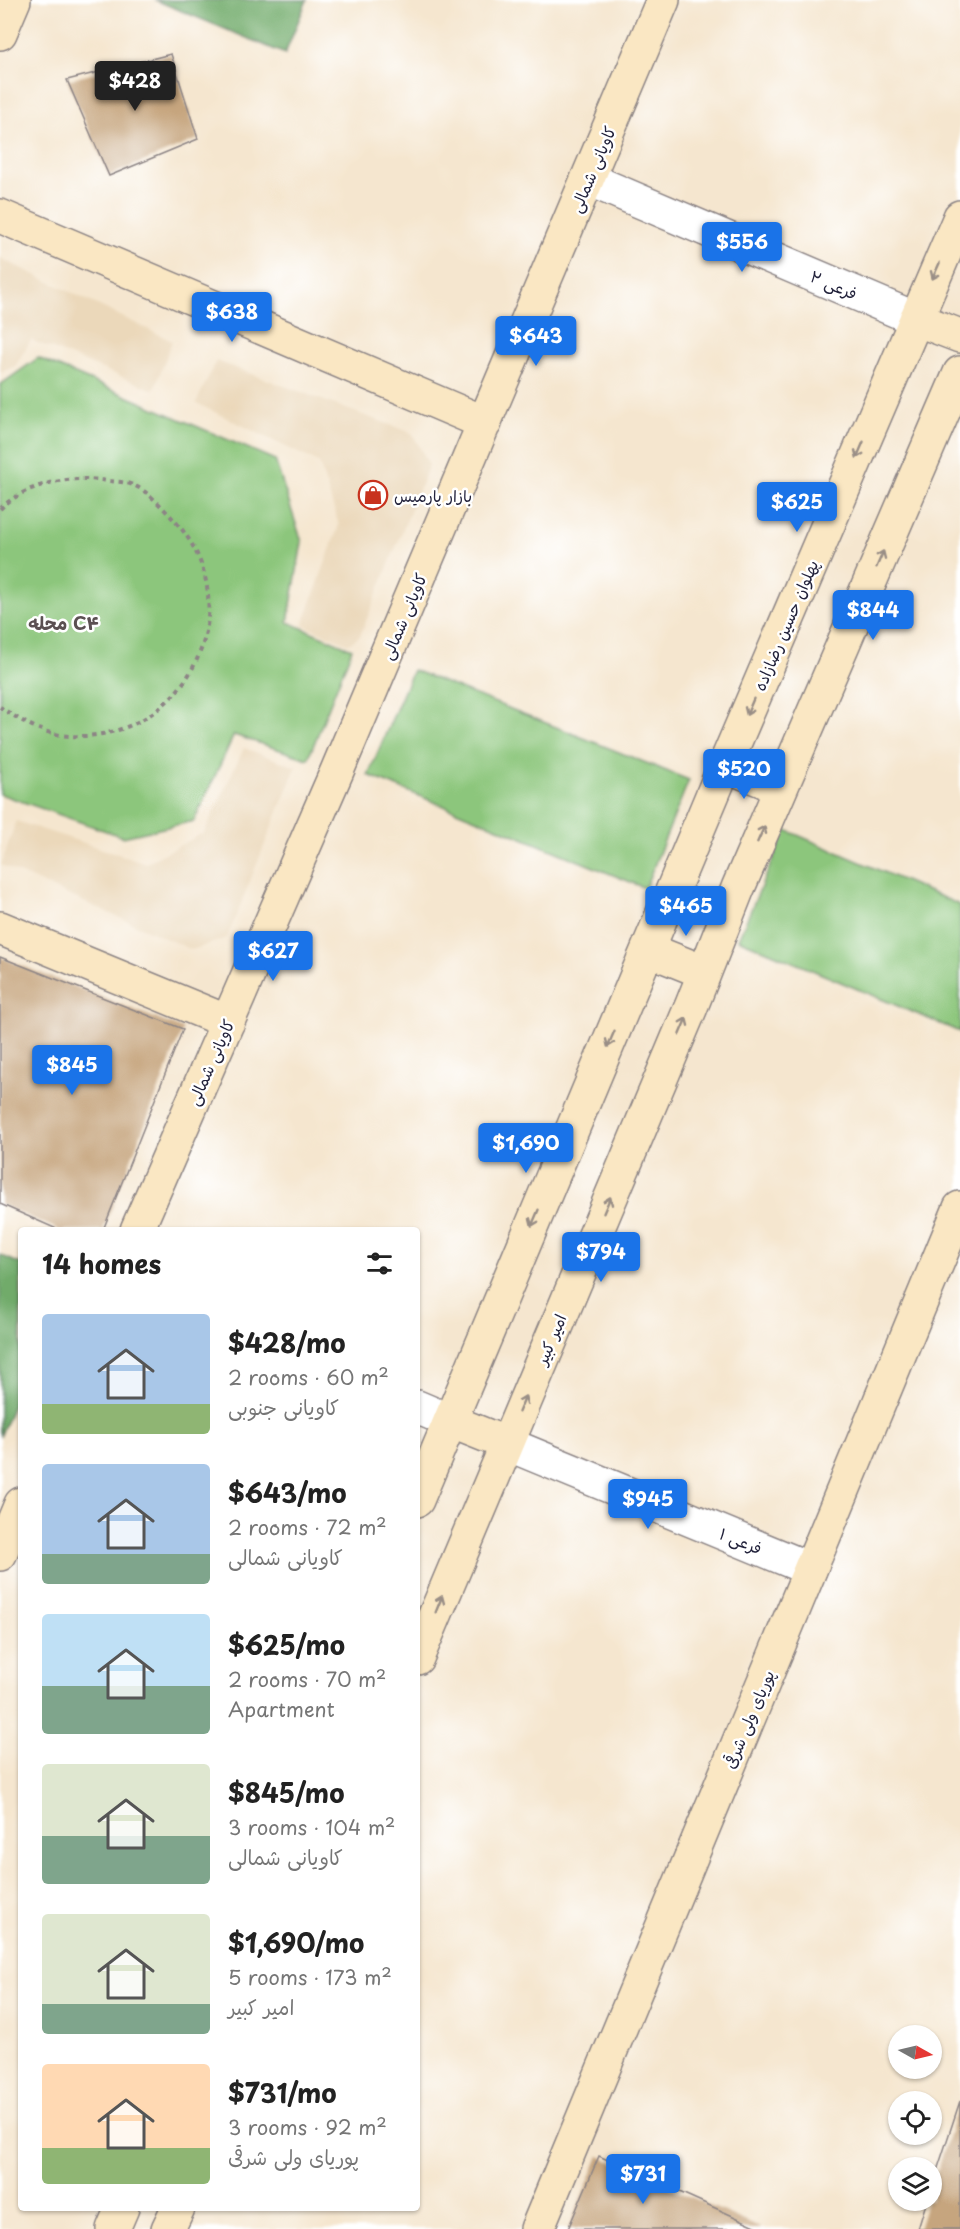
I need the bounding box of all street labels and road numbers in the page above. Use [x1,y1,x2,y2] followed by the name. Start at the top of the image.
[563,122,621,216] street label: کاویانی شمالی
[807,263,861,305] street label: فرعی ۲
[747,556,823,694] street label: پهلوان حسین رضازاده
[374,569,432,663] street label: کاویانی شمالی
[180,1015,240,1109] street label: کاویانی شمالی
[528,1310,571,1370] street label: امیر کبیر
[716,1521,766,1559] street label: فرعی ۱
[716,1666,780,1772] street label: پوریای ولی شرقی

